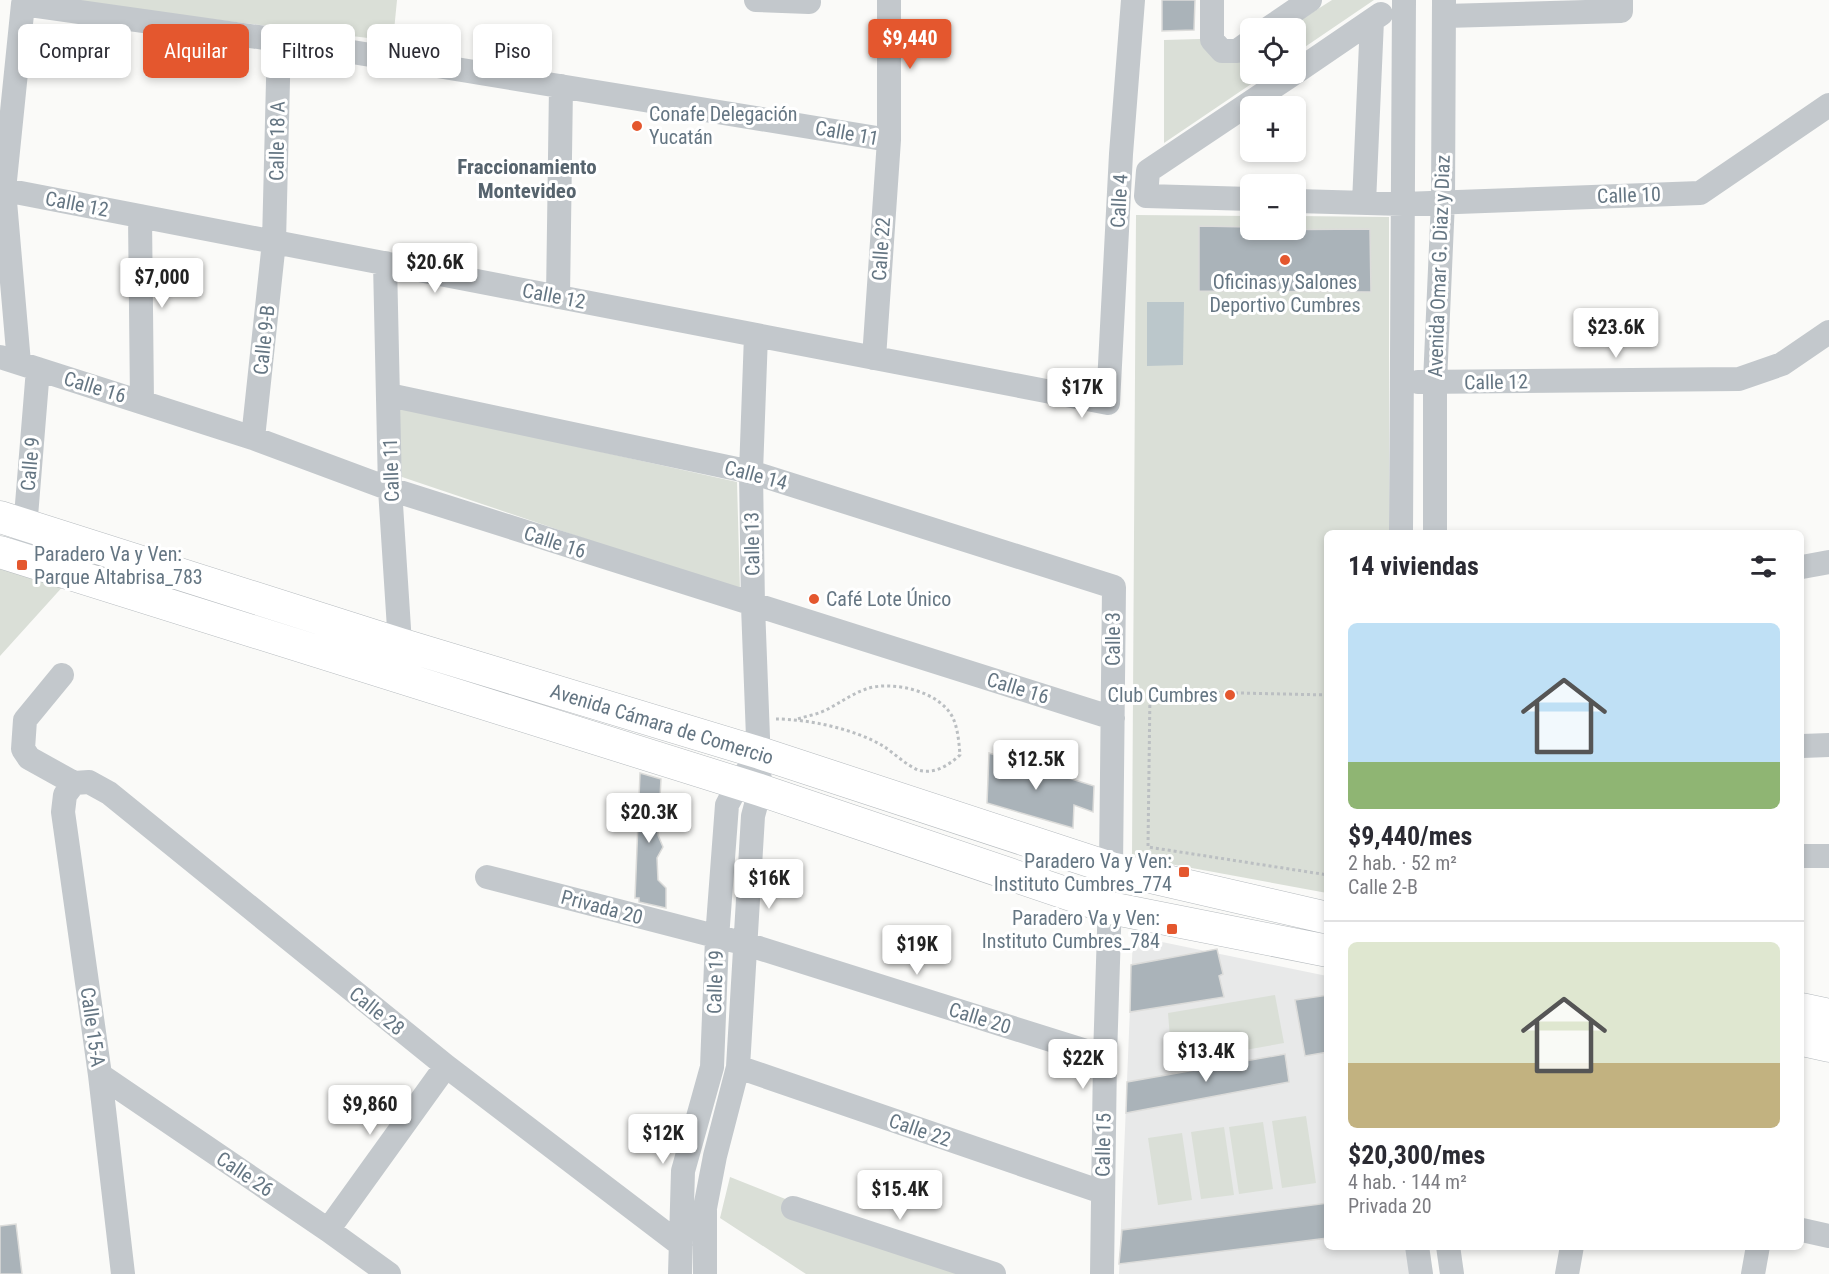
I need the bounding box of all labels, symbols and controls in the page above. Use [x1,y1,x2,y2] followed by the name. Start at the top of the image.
[1240,18,1306,240] map controls
[1240,18,1306,84] button: locate
[861,19,959,70] pin: $9,440
[18,24,131,78] chip: Comprar
[143,24,249,78] chip: Alquilar
[261,24,355,78] chip: Filtros
[367,24,461,78] chip: Nuevo
[473,24,552,78] chip: Piso
[882,26,938,50] text: $9,440
[1240,96,1306,162] button: +
[264,100,290,181] street label: Calle 18 A
[649,102,797,149] place label: Conafe Delegación Yucatán
[813,116,881,150] street label: Calle 11
[630,119,644,133] marker: Conafe Delegación Yucatán
[1423,154,1455,378] street label: Avenida Omar G. Diaz y Diaz
[457,155,597,203] district label: Fraccionamiento Montevideo
[1106,173,1132,229] street label: Calle 4
[1240,174,1306,240] button: −
[1597,182,1661,208] street label: Calle 10
[43,186,111,222] street label: Calle 12
[867,216,895,282] street label: Calle 22
[386,243,484,294] pin: $20.6K
[406,250,464,274] text: $20.6K
[1278,253,1292,267] marker: Oficinas y Salones Deportivo Cumbres
[113,258,211,309] pin: $7,000
[134,265,190,289] text: $7,000
[1209,270,1361,317] place label: Oficinas y Salones Deportivo Cumbres
[520,278,588,314] street label: Calle 12
[248,304,280,376] street label: Calle 9-B
[1567,308,1665,359] pin: $23.6K
[1587,315,1645,339] text: $23.6K
[61,366,129,408] street label: Calle 16
[1046,368,1118,419] pin: $17K
[1464,369,1528,395] street label: Calle 12
[1061,375,1103,399] text: $17K
[16,436,44,492] street label: Calle 9
[378,438,404,502] street label: Calle 11
[722,455,790,495] street label: Calle 14
[739,512,765,576] street label: Calle 13
[521,521,589,563] street label: Calle 16
[34,542,203,589] place label: Paradero Va y Ven: Parque Altabrisa_783
[1747,550,1780,583] icon: filters
[1348,551,1479,581] text: 14 viviendas
[15,558,29,572] marker: Paradero Va y Ven: Parque Altabrisa_783
[826,587,951,611] place label: Café Lote Único
[807,592,821,606] marker: Café Lote Único
[1101,612,1125,666] street label: Calle 3
[1510,662,1618,770] icon: home
[984,667,1052,709] street label: Calle 16
[548,679,776,769] street label: Avenida Cámara de Comercio
[1108,683,1218,707] place label: Club Cumbres
[1223,688,1237,702] marker: Club Cumbres
[987,740,1085,791] pin: $12.5K
[1007,747,1065,771] text: $12.5K
[600,793,698,844] pin: $20.3K
[620,800,678,824] text: $20.3K
[1348,821,1472,851] text: $9,440/mes
[994,849,1172,896] place label: Paradero Va y Ven: Instituto Cumbres_774
[1348,851,1457,875] text: 2 hab. · 52 m²
[733,859,805,910] pin: $16K
[1177,865,1191,879] marker: Paradero Va y Ven: Instituto Cumbres_774
[748,866,790,890] text: $16K
[1348,875,1418,899] text: Calle 2-B
[559,885,645,929] street label: Privada 20
[982,906,1160,953] place label: Paradero Va y Ven: Instituto Cumbres_784
[1165,922,1179,936] marker: Paradero Va y Ven: Instituto Cumbres_784
[881,925,953,976] pin: $19K
[896,932,938,956] text: $19K
[702,950,728,1014] street label: Calle 19
[1510,981,1618,1089] icon: home
[345,982,409,1040] street label: Calle 28
[76,986,111,1069] street label: Calle 15-A
[946,997,1014,1039] street label: Calle 20
[1157,1032,1255,1083] pin: $13.4K
[1047,1039,1119,1090] pin: $22K
[1177,1039,1235,1063] text: $13.4K
[1062,1046,1104,1070] text: $22K
[321,1085,419,1136] pin: $9,860
[342,1092,398,1116] text: $9,860
[886,1108,954,1152] street label: Calle 22
[1090,1113,1116,1177] street label: Calle 15
[627,1114,699,1165] pin: $12K
[642,1121,684,1145] text: $12K
[1348,1140,1485,1170] text: $20,300/mes
[212,1146,278,1202] street label: Calle 26
[851,1170,949,1221] pin: $15.4K
[1348,1170,1467,1194] text: 4 hab. · 144 m²
[871,1177,929,1201] text: $15.4K
[1348,1194,1432,1218] text: Privada 20

